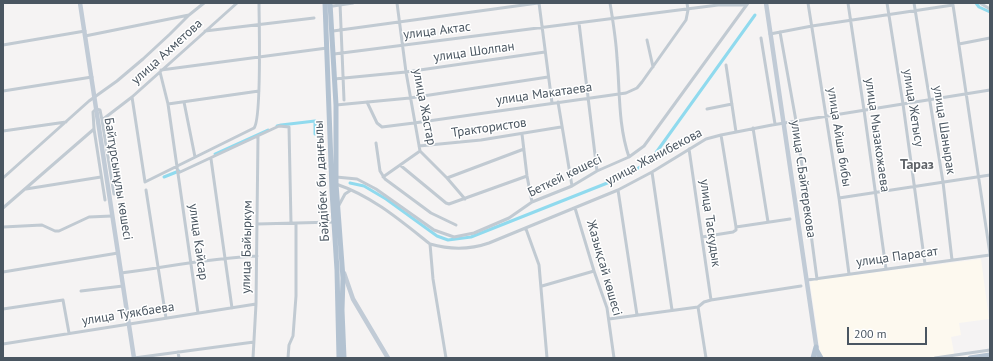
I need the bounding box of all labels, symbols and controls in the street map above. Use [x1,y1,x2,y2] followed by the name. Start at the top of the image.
[128,16,206,88] street label: улица Ахметова
[402,19,472,43] street label: улица Актас
[432,39,516,65] street label: улица Шолпан
[409,67,439,147] street label: улица Жастар
[899,68,927,148] street label: улица Жетысу
[861,77,893,193] street label: улица Мызакожаева
[495,80,593,108] street label: улица Макатаева
[929,84,959,176] street label: улица Шанырак
[823,86,855,188] street label: улица Айша бибы
[450,115,528,141] street label: Трактористов
[101,117,135,241] street label: Байтұрсынұлы көшесі
[787,119,819,239] street label: улица С.Байтерекова
[311,120,333,242] street label: Бәйдібек би даңғылы
[603,125,705,189] street label: улица Жанибекова
[525,151,605,201] street label: Беткей көшесі
[900,157,934,173] district label: Тараз
[696,178,724,268] street label: улица Таскудык
[238,200,256,294] street label: улица Байыркум
[185,203,211,281] street label: улица Кайсар
[583,218,625,318] street label: Жазықсай көшесі
[855,244,939,270] street label: улица Парасат
[81,299,175,329] street label: улица Туякбаева
[849,319,929,345] scale bar
[854,326,887,341] text: 200 m

